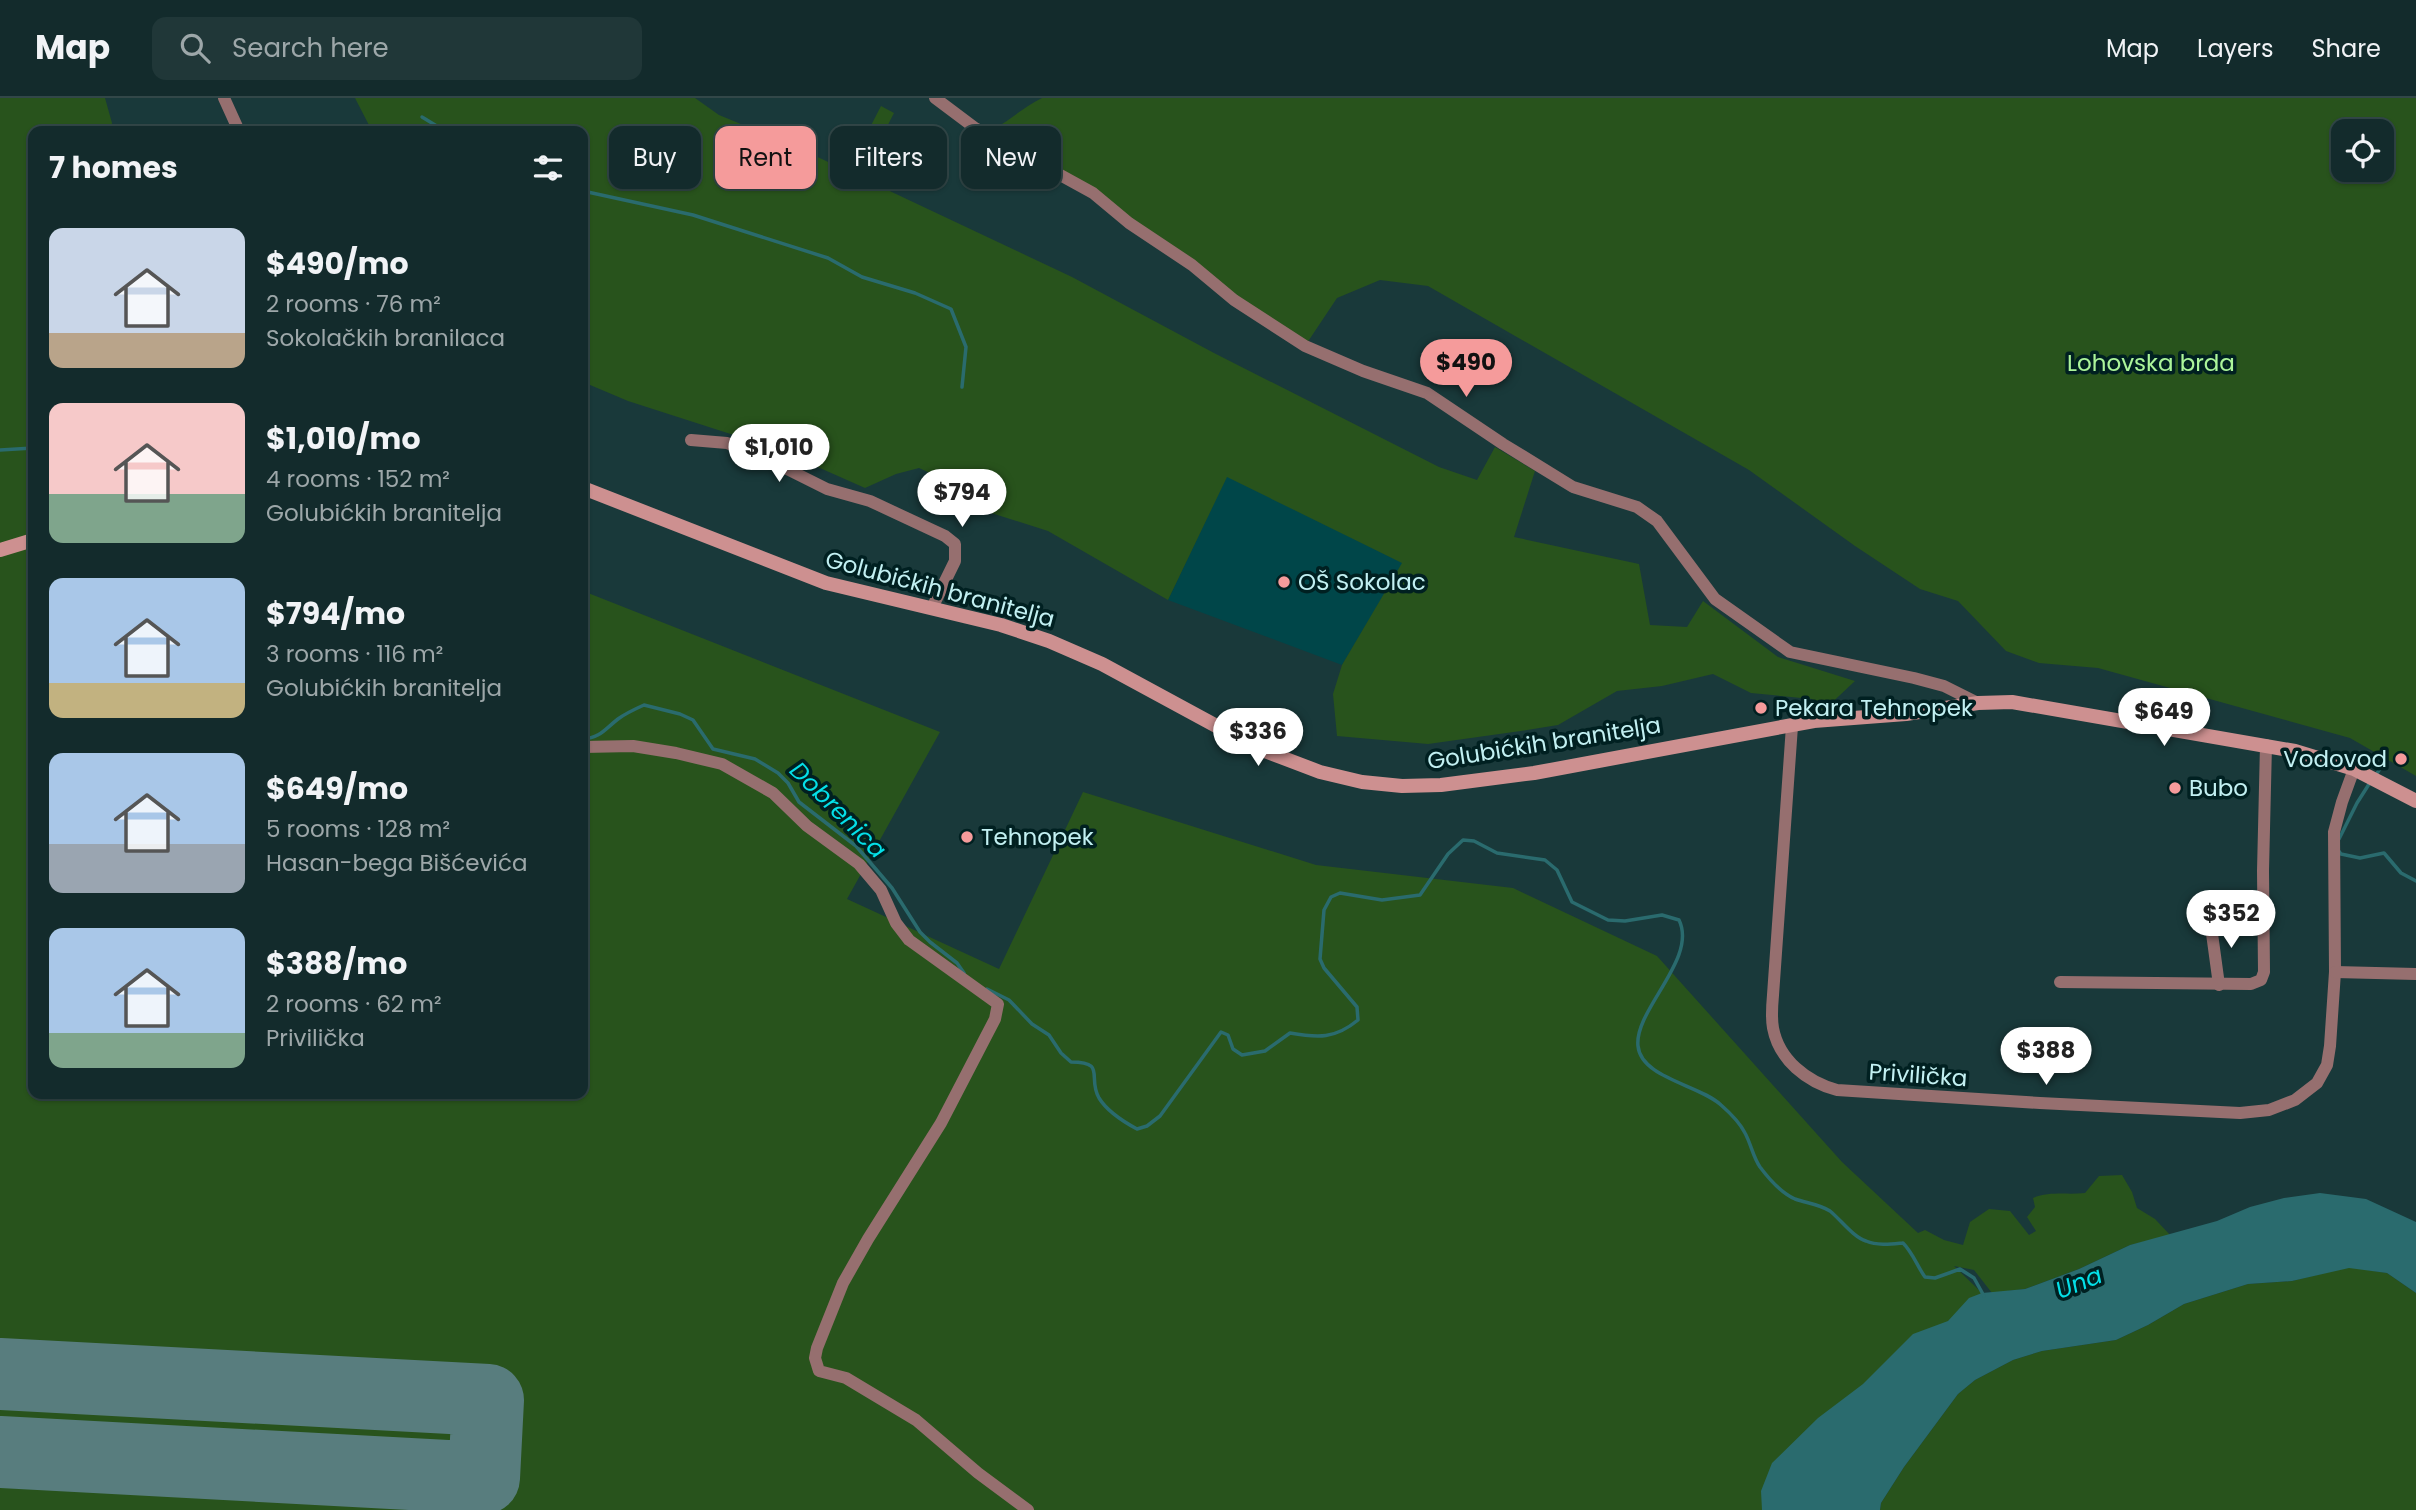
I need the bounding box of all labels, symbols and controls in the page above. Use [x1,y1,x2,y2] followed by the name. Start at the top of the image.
[152,17,642,80] search box
[35,24,110,71] text: Map
[176,29,214,67] icon: search
[232,30,389,66] text: Search here
[2106,32,2159,65] text: Map
[2197,32,2273,65] text: Layers
[2311,32,2381,65] text: Share
[2331,119,2394,182] map controls
[2331,119,2394,182] button: locate
[609,126,701,189] chip: Buy
[715,126,816,189] chip: Rent
[830,126,947,189] chip: Filters
[961,126,1061,189] chip: New
[49,146,178,189] text: 7 homes
[529,149,567,187] icon: filters
[266,242,409,285] text: $490/mo
[105,256,189,340] icon: home
[266,288,441,320] text: 2 rooms · 76 m²
[266,322,505,354] text: Sokolačkih branilaca
[1425,340,1507,399] pin: $490
[1436,346,1496,378] text: $490
[2067,347,2235,379] park label: Lohovska brda
[266,417,421,460] text: $1,010/mo
[722,424,836,484] pin: $1,010
[105,431,189,515] icon: home
[744,431,814,463] text: $1,010
[266,463,450,495] text: 4 rooms · 152 m²
[921,470,1003,529] pin: $794
[933,476,991,508] text: $794
[266,497,502,529] text: Golubićkih branitelja
[822,543,1058,635] street label: Golubićkih branitelja
[1298,566,1426,598] place label: OŠ Sokolac
[1276,574,1292,590] marker: OŠ Sokolac
[266,592,405,635] text: $794/mo
[105,606,189,690] icon: home
[266,638,443,670] text: 3 rooms · 116 m²
[266,672,502,704] text: Golubićkih branitelja
[2123,688,2205,748] pin: $649
[1775,692,1973,724] place label: Pekara Tehnopek
[2134,695,2194,727] text: $649
[1753,700,1769,716] marker: Pekara Tehnopek
[1217,708,1299,768] pin: $336
[1425,709,1663,777] street label: Golubićkih branitelja
[1229,715,1287,747] text: $336
[2283,743,2387,775] place label: Vodovod
[2393,751,2409,767] marker: Vodovod
[783,754,894,865] water label: Dobrenica
[266,767,408,810] text: $649/mo
[2189,772,2248,804] place label: Bubo
[2167,780,2183,796] marker: Bubo
[105,781,189,865] icon: home
[266,813,450,845] text: 5 rooms · 128 m²
[981,821,1094,853] place label: Tehnopek
[959,829,975,845] marker: Tehnopek
[266,847,528,879] text: Hasan-bega Bišćevića
[2190,890,2272,950] pin: $352
[2202,897,2260,929] text: $352
[266,942,407,985] text: $388/mo
[105,956,189,1040] icon: home
[266,988,442,1020] text: 2 rooms · 62 m²
[266,1022,365,1054] text: Privilička
[2005,1028,2087,1087] pin: $388
[2017,1034,2075,1066] text: $388
[1868,1056,1968,1094] street label: Privilička
[2050,1258,2107,1307] water label: Una

